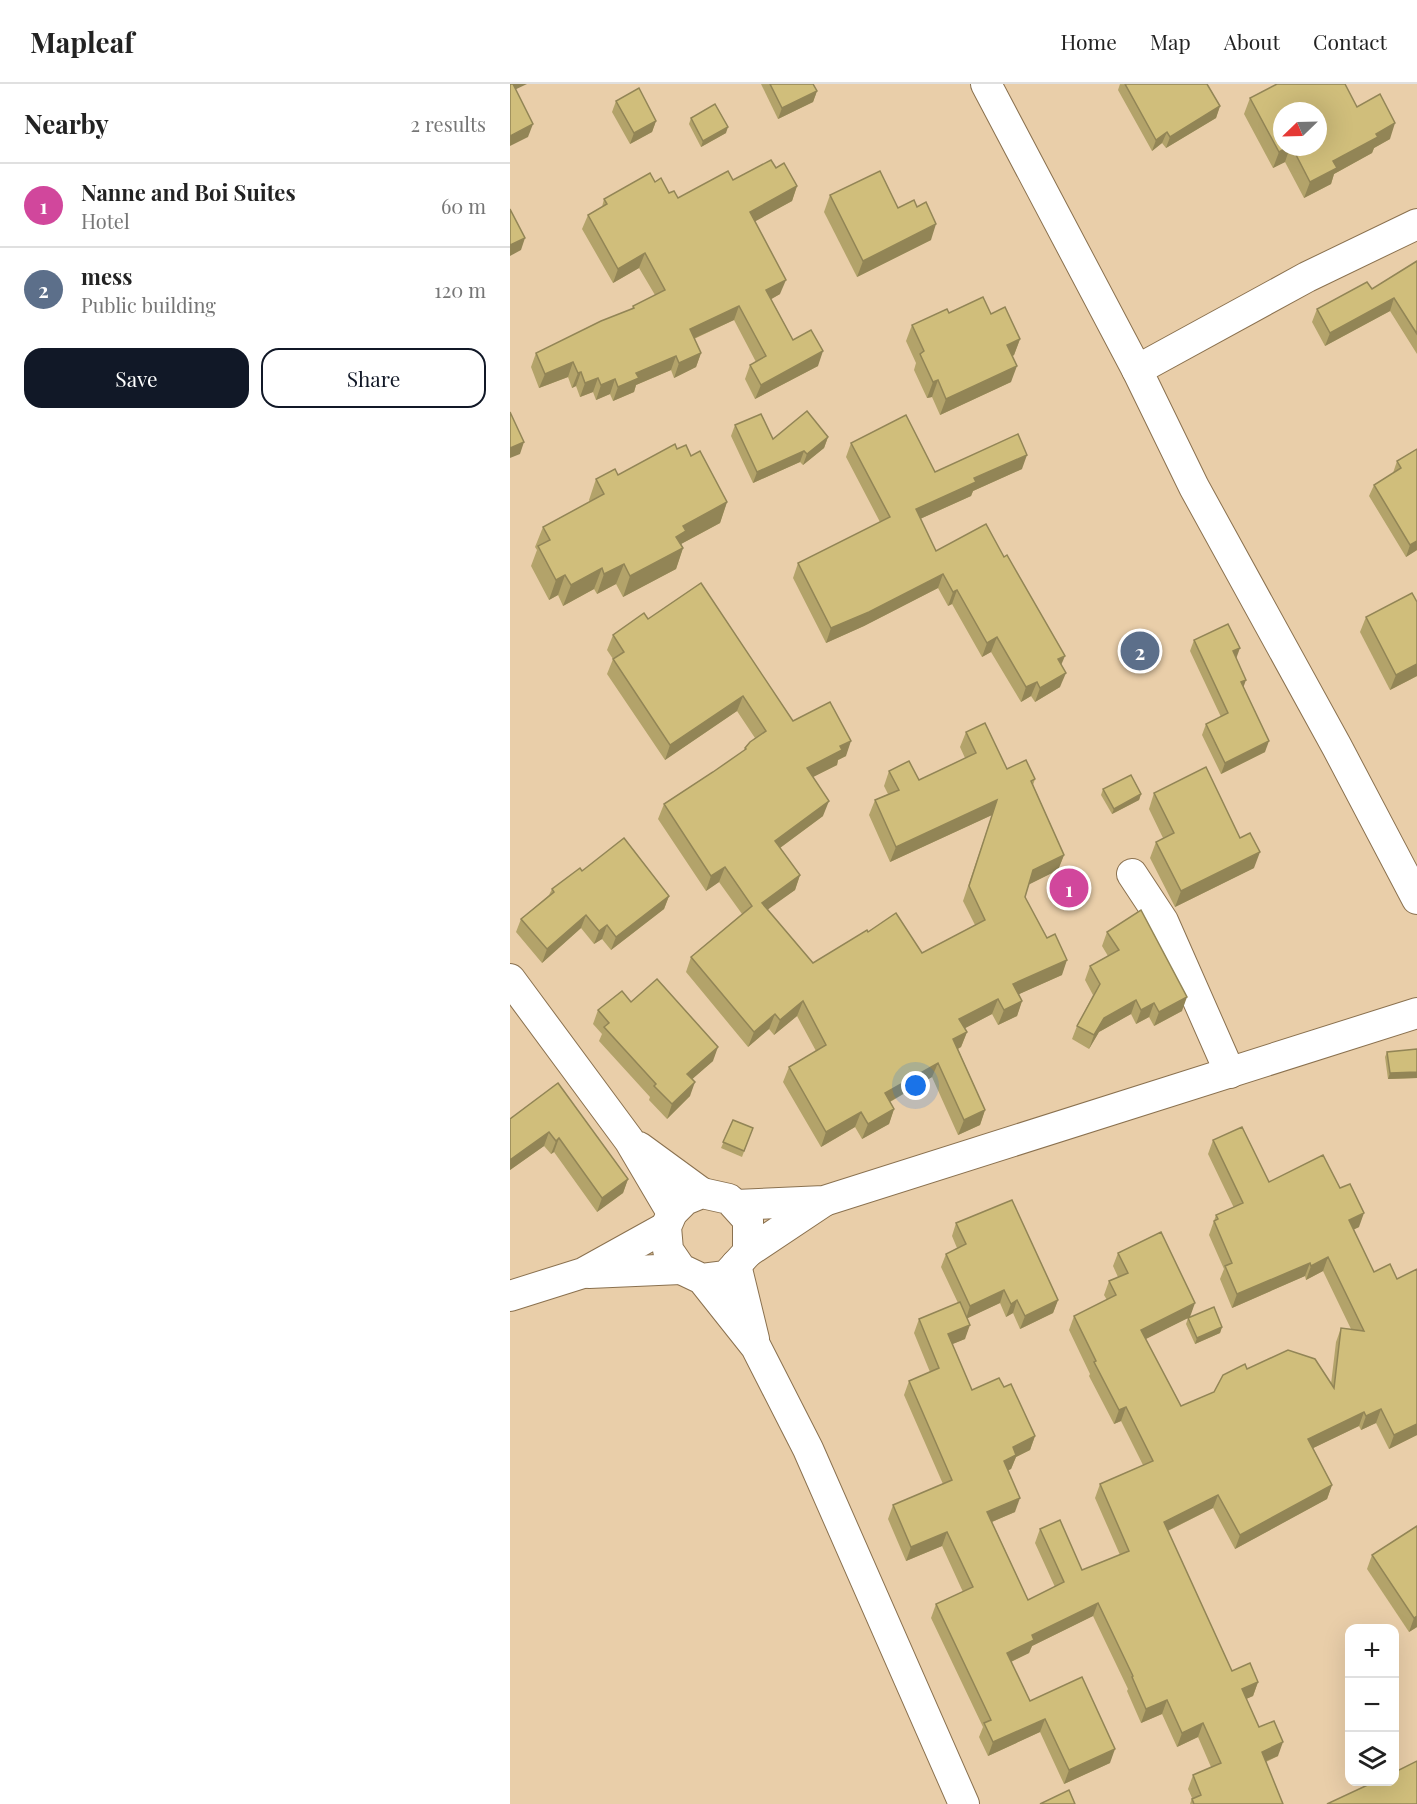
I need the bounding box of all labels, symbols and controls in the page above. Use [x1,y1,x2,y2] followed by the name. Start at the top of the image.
[30,23,134,60] text: Mapleaf
[1061,27,1117,55] text: Home
[1150,27,1191,55] text: Map
[1224,27,1280,55] text: About
[1313,27,1387,55] text: Contact
[1273,102,1327,156] north arrow
[24,106,109,141] text: Nearby
[411,110,486,137] text: 2 results
[81,177,296,207] text: Nanne and Boi Suites
[40,192,47,219] text: 1
[441,192,486,219] text: 60 m
[81,207,130,234] text: Hotel
[81,261,132,291] text: mess
[38,276,49,303] text: 2
[434,276,486,303] text: 120 m
[81,291,216,318] text: Public building
[24,348,249,408] button: Save
[261,348,486,408] button: Share
[1120,628,1160,674] pin: 2
[1050,866,1088,910] pin: 1
[901,1071,930,1100] your location
[1345,1624,1399,1786] map controls
[1345,1624,1399,1678] button: +
[1345,1678,1399,1732] button: −
[1345,1732,1399,1786] button: layers

